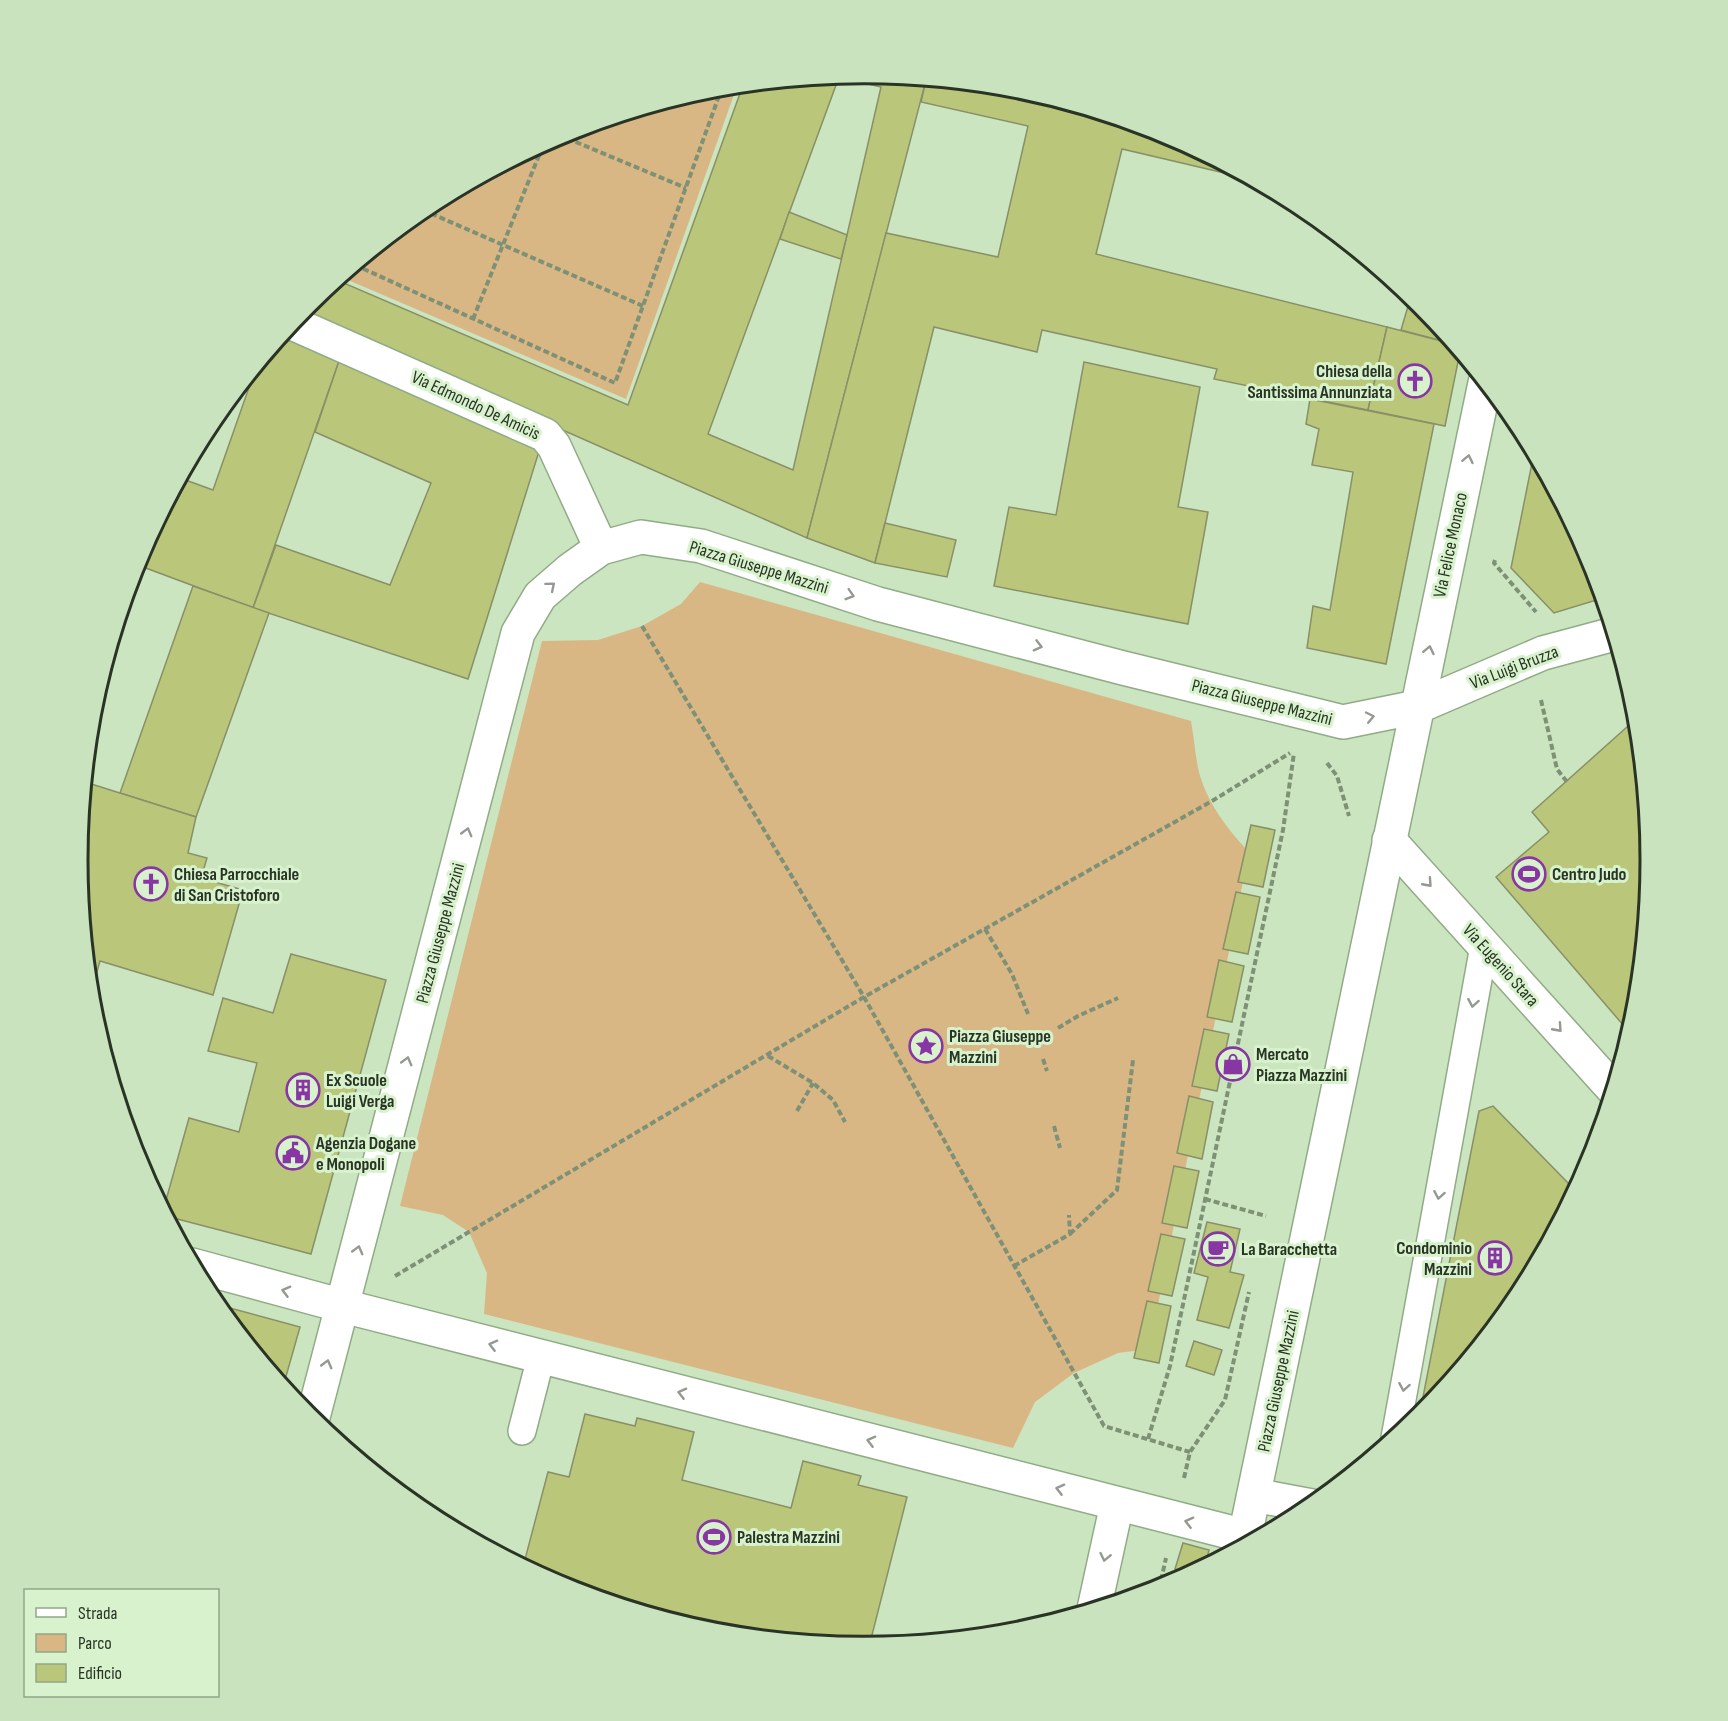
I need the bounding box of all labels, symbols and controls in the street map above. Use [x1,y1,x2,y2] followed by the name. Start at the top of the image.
[1247,361,1392,403] place label: Chiesa della Santissima Annunziata
[1397,363,1433,399] church icon: Chiesa della Santissima Annunziata
[408,366,543,444] street label: Via Edmondo De Amicis
[1461,454,1474,464] one-way arrow
[1429,491,1472,599] street label: Via Felice Monaco
[687,536,831,599] street label: Piazza Giuseppe Mazzini
[544,582,555,593] one-way arrow
[844,588,855,600] one-way arrow
[1033,638,1043,651] one-way arrow
[1467,641,1561,694] street label: Via Luigi Bruzza
[1421,645,1434,655] one-way arrow
[1189,675,1334,730] street label: Piazza Giuseppe Mazzini
[1365,711,1375,724] one-way arrow
[459,827,472,837] one-way arrow
[1511,856,1547,892] sports icon: Centro Judo
[412,861,469,1005] street label: Piazza Giuseppe Mazzini
[174,864,299,906] place label: Chiesa Parrocchiale di San Cristoforo
[1552,864,1627,885] place label: Centro Judo
[133,866,169,902] church icon: Chiesa Parrocchiale di San Cristoforo
[1421,877,1432,887] one-way arrow
[1458,920,1543,1011] street label: Via Eugenio Stara
[1468,999,1480,1008] one-way arrow
[1551,1022,1562,1032] one-way arrow
[949,1026,1051,1068] place label: Piazza Giuseppe Mazzini
[908,1028,944,1064] place icon: Piazza Giuseppe Mazzini
[1256,1044,1347,1086] place label: Mercato Piazza Mazzini
[1215,1046,1251,1082] shop icon: Mercato Piazza Mazzini
[399,1056,412,1066] one-way arrow
[326,1070,394,1112] place label: Ex Scuole Luigi Verga
[285,1072,321,1108] building icon: Ex Scuole Luigi Verga
[315,1133,416,1175] place label: Agenzia Dogane e Monopoli
[275,1135,311,1171] public building icon: Agenzia Dogane e Monopoli
[1433,1190,1446,1200] one-way arrow
[1200,1231,1236,1267] cafe icon: La Baracchetta
[1396,1238,1472,1280] place label: Condominio Mazzini
[1241,1239,1337,1260] place label: La Baracchetta
[1477,1240,1513,1276] building icon: Condominio Mazzini
[350,1245,363,1255] one-way arrow
[282,1286,292,1298] one-way arrow
[1253,1308,1304,1454] street label: Piazza Giuseppe Mazzini
[488,1339,498,1352] one-way arrow
[320,1359,333,1369] one-way arrow
[1398,1382,1411,1392] one-way arrow
[677,1388,687,1401] one-way arrow
[866,1436,876,1449] one-way arrow
[1055,1484,1065,1497] one-way arrow
[1184,1516,1194,1529] one-way arrow
[696,1519,732,1555] sports icon: Palestra Mazzini
[737,1527,840,1548] place label: Palestra Mazzini
[1100,1551,1113,1561] one-way arrow
[24,1589,219,1697] legend
[78,1603,118,1624] text: Strada
[78,1633,112,1654] text: Parco
[78,1663,122,1684] text: Edificio

